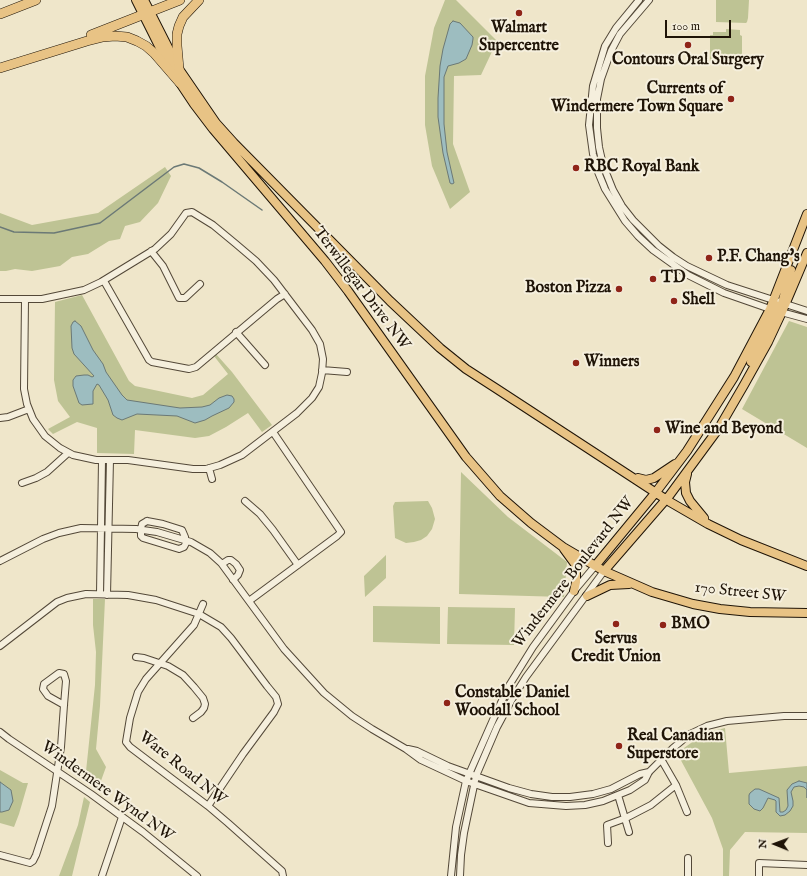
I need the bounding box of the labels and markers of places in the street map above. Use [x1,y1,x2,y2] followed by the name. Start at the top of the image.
[514,8,524,18] marker: Walmart Supercentre
[479,19,559,57] place label: Walmart Supercentre
[683,40,693,50] marker: Contours Oral Surgery
[612,51,764,71] place label: Contours Oral Surgery
[551,80,723,118] place label: Currents of Windermere Town Square
[726,94,736,104] marker: Currents of Windermere Town Square
[584,158,699,178] place label: RBC Royal Bank
[571,163,581,173] marker: RBC Royal Bank
[717,248,800,268] place label: P.F. Chang's
[704,253,714,263] marker: P.F. Chang's
[661,269,685,289] place label: TD
[648,274,658,284] marker: TD
[525,279,611,299] place label: Boston Pizza
[614,284,624,294] marker: Boston Pizza
[682,291,715,311] place label: Shell
[669,296,679,306] marker: Shell
[584,353,639,373] place label: Winners
[571,358,581,368] marker: Winners
[665,420,782,440] place label: Wine and Beyond
[652,425,662,435] marker: Wine and Beyond
[671,615,710,635] place label: BMO
[611,619,621,629] marker: Servus Credit Union
[658,620,668,630] marker: BMO
[571,630,661,668] place label: Servus Credit Union
[455,684,569,722] place label: Constable Daniel Woodall School
[442,698,452,708] marker: Constable Daniel Woodall School
[627,727,723,765] place label: Real Canadian Superstore
[614,741,624,751] marker: Real Canadian Superstore

